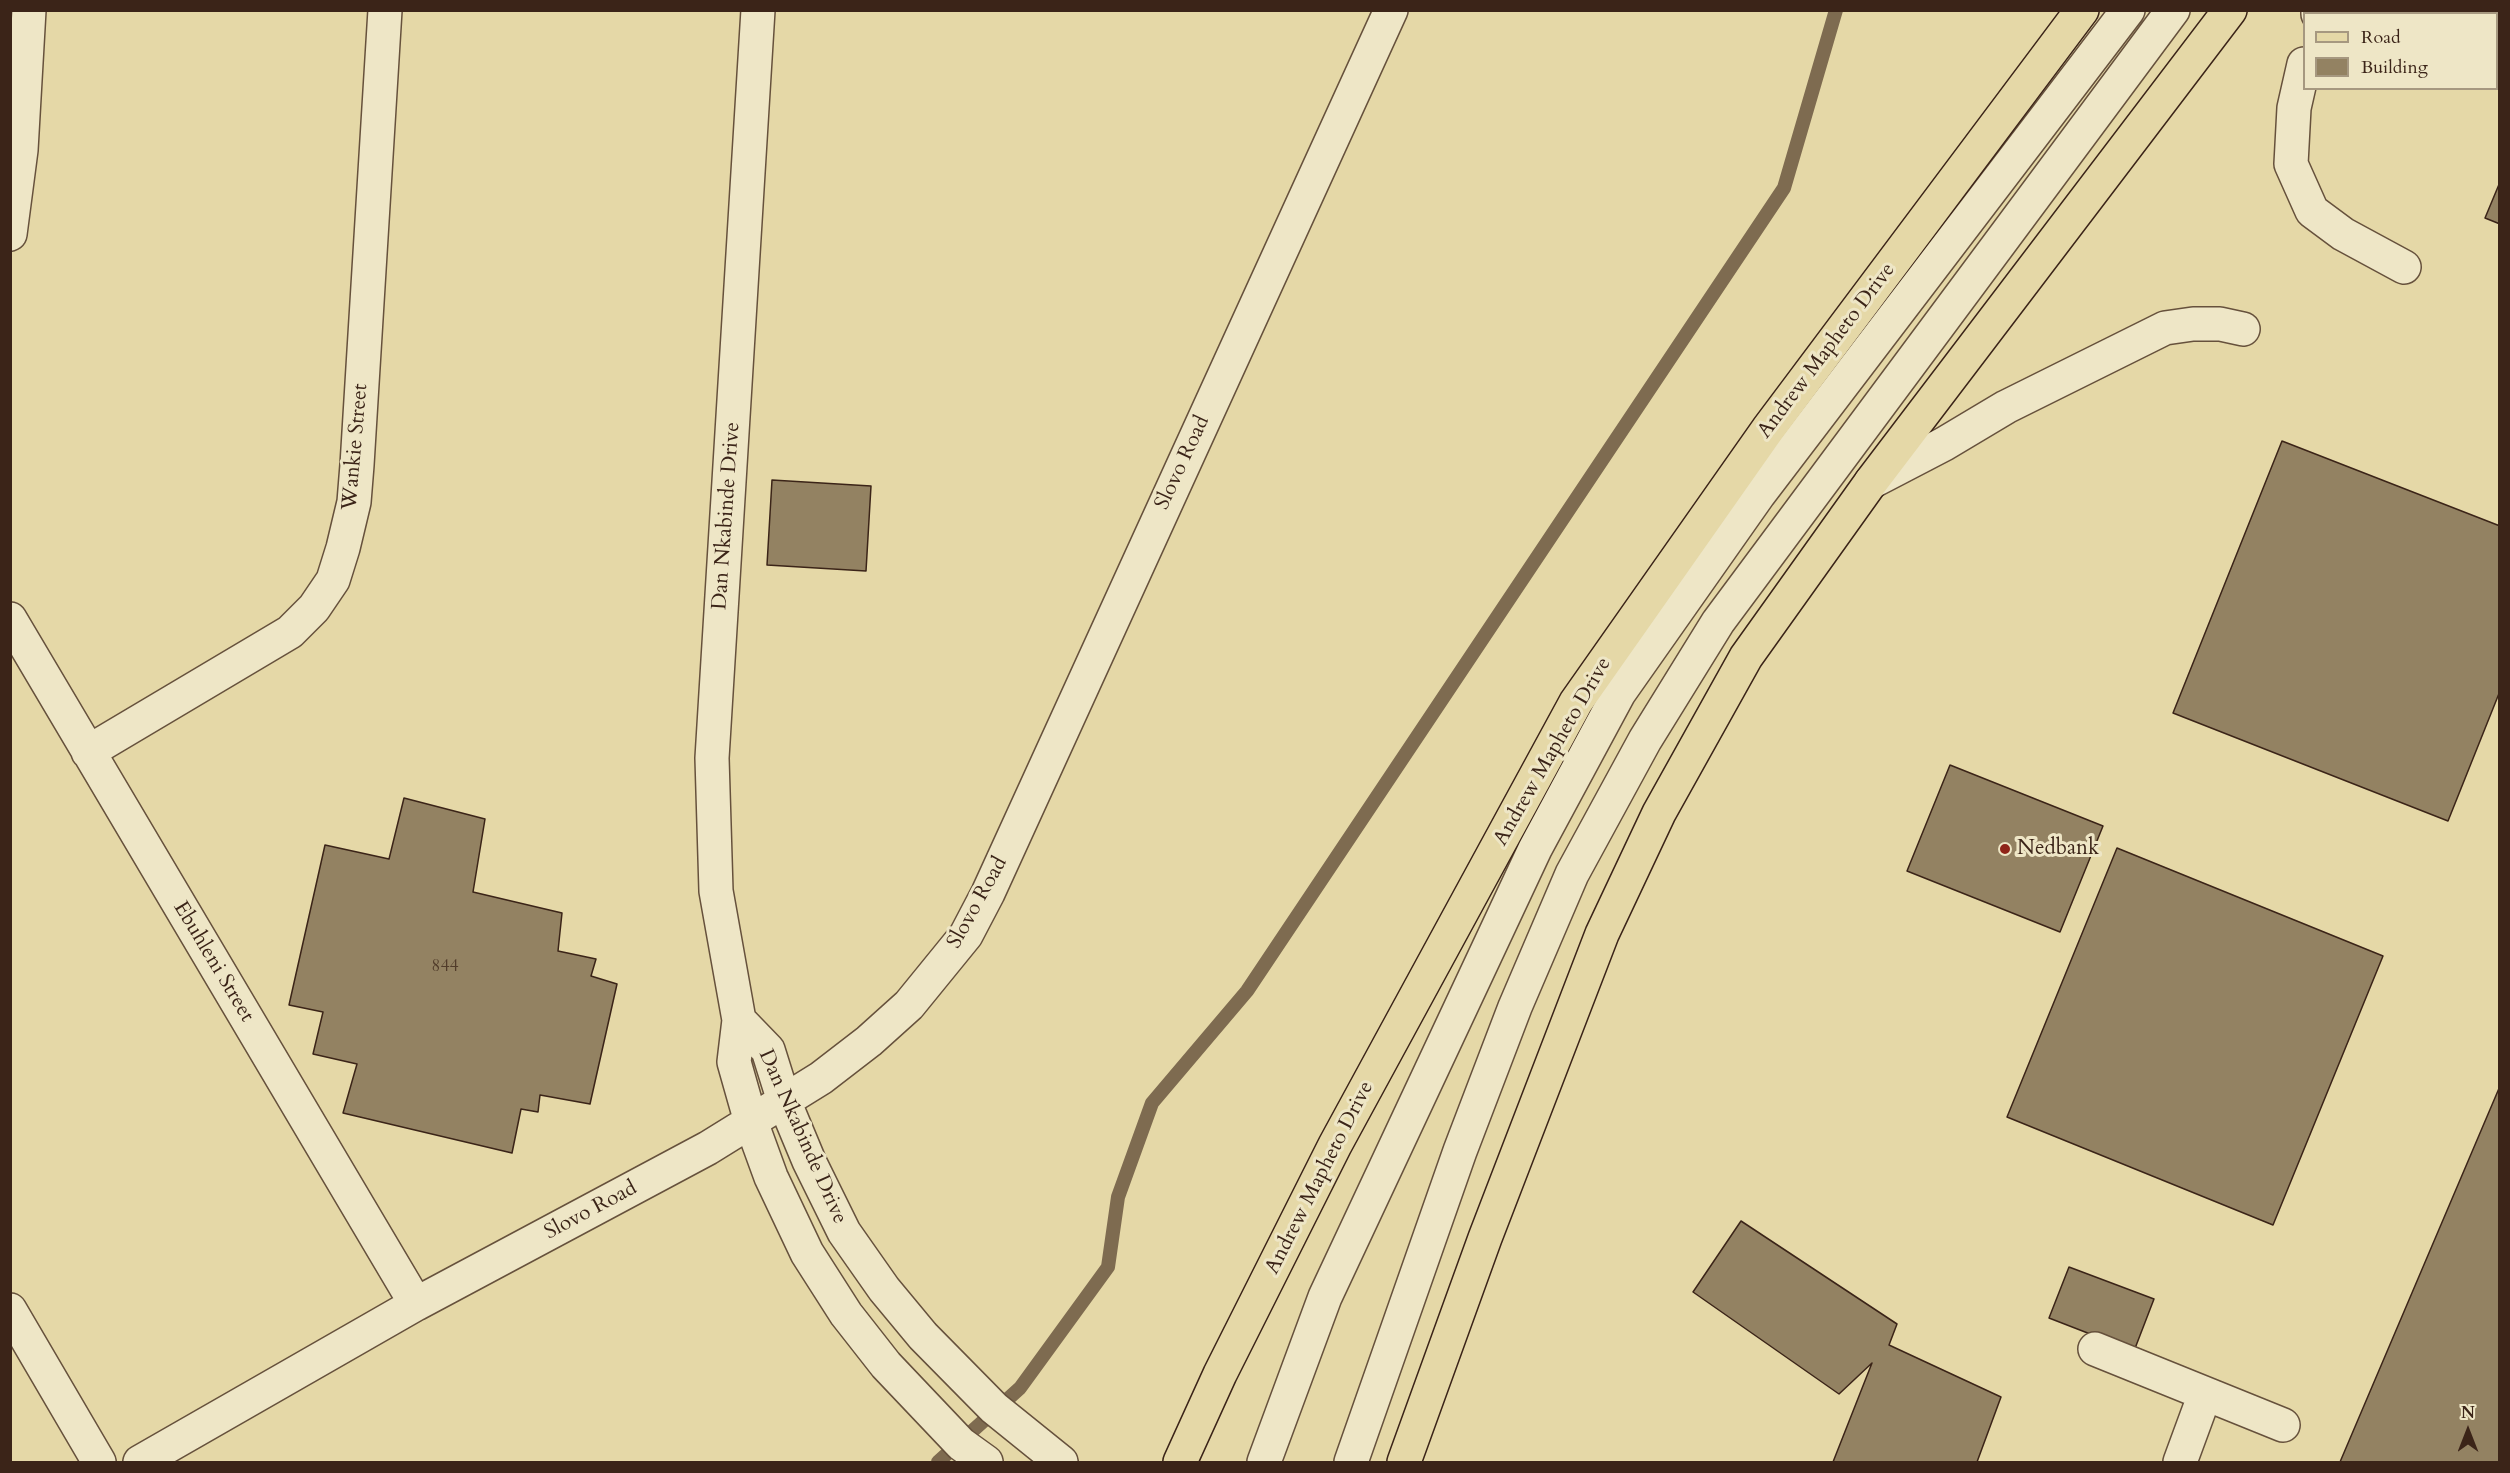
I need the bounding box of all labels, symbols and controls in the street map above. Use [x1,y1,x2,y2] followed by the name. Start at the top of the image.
[2303,12,2498,90] legend
[2361,25,2401,50] text: Road
[2361,55,2428,80] text: Building
[1753,258,1901,444] street label: Andrew Mapheto Drive
[338,383,374,511] street label: Wankie Street
[1150,412,1216,514] street label: Slovo Road
[708,421,746,611] street label: Dan Nkabinde Drive
[1489,653,1617,851] street label: Andrew Mapheto Drive
[2017,836,2099,862] place label: Nedbank
[1998,842,2012,856] marker: Nedbank
[943,853,1013,953] street label: Slovo Road
[167,897,259,1027] street label: Ebuhleni Street
[431,956,459,978] house number: 844
[752,1046,852,1228] street label: Dan Nkabinde Drive
[1260,1077,1380,1279] street label: Andrew Mapheto Drive
[541,1176,641,1246] street label: Slovo Road
[2438,1401,2498,1461] north arrow
[2461,1402,2475,1424] text: N

